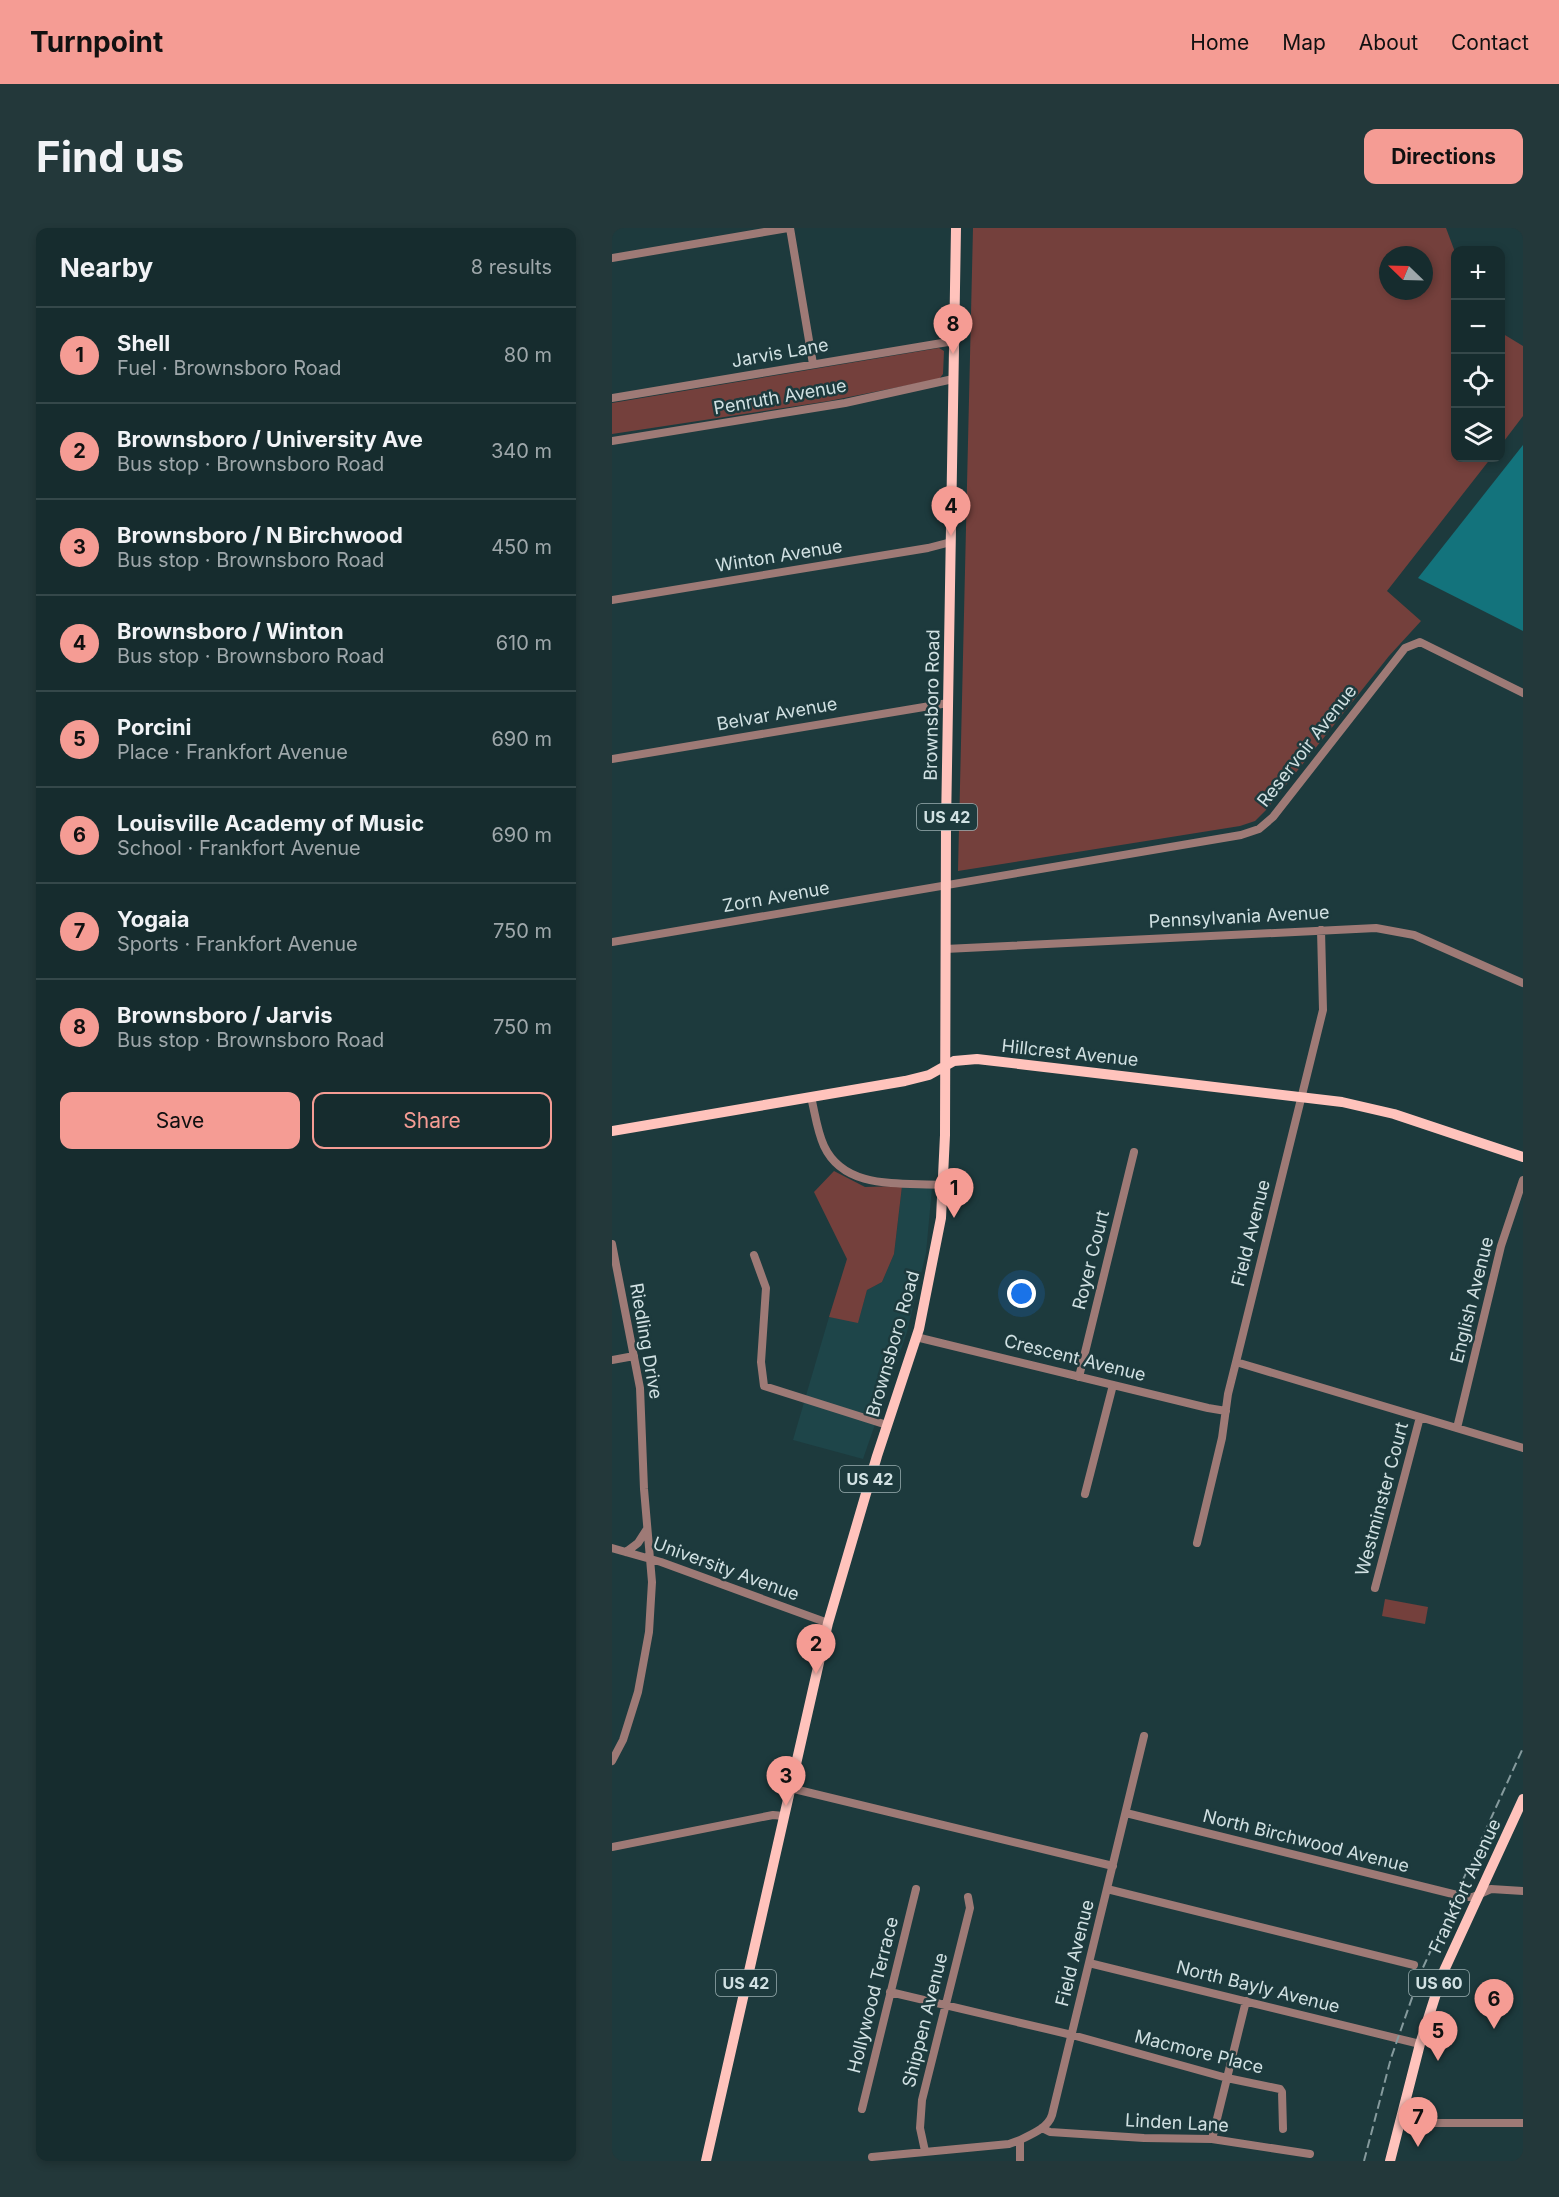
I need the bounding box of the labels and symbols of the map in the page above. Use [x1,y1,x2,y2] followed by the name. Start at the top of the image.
[1379,246,1433,300] north arrow
[934,304,972,354] pin: 8
[730,334,830,371] street label: Jarvis Lane
[712,374,848,419] street label: Penruth Avenue
[932,486,970,536] pin: 4
[714,535,844,576] street label: Winton Avenue
[920,629,943,781] street label: Brownsboro Road
[1253,681,1361,811] street label: Reservoir Avenue
[715,693,839,734] street label: Belvar Avenue
[917,804,977,830] road number: US 42
[721,877,831,916] street label: Zorn Avenue
[1148,901,1330,932] street label: Pennsylvania Avenue
[1001,1035,1139,1070] street label: Hillcrest Avenue
[934,1168,974,1218] pin: 1
[1227,1177,1274,1288] street label: Field Avenue
[1068,1208,1113,1312] street label: Royer Court
[1446,1234,1497,1365] street label: English Avenue
[862,1268,923,1419] street label: Brownsboro Road
[1007,1279,1036,1308] your location
[626,1281,667,1401] street label: Riedling Drive
[1002,1330,1148,1385] street label: Crescent Avenue
[1351,1419,1412,1578] street label: Westminster Court
[840,1466,900,1492] road number: US 42
[650,1532,802,1605] street label: University Avenue
[796,1624,836,1674] pin: 2
[766,1756,806,1806] pin: 3
[1201,1805,1411,1876] street label: North Birchwood Avenue
[1424,1815,1505,1956] street label: Frankfort Avenue
[1051,1897,1098,2008] street label: Field Avenue
[843,1914,902,2075] street label: Hollywood Terrace
[898,1950,951,2089] street label: Shippen Avenue
[1174,1956,1342,2017] street label: North Bayly Avenue
[716,1970,776,1996] road number: US 42
[1409,1970,1469,1996] road number: US 60
[1474,1980,1514,2029] pin: 6
[1418,2012,1458,2061] pin: 5
[1133,2025,1266,2078] street label: Macmore Place
[1398,2098,1438,2147] pin: 7
[1125,2109,1229,2136] street label: Linden Lane

